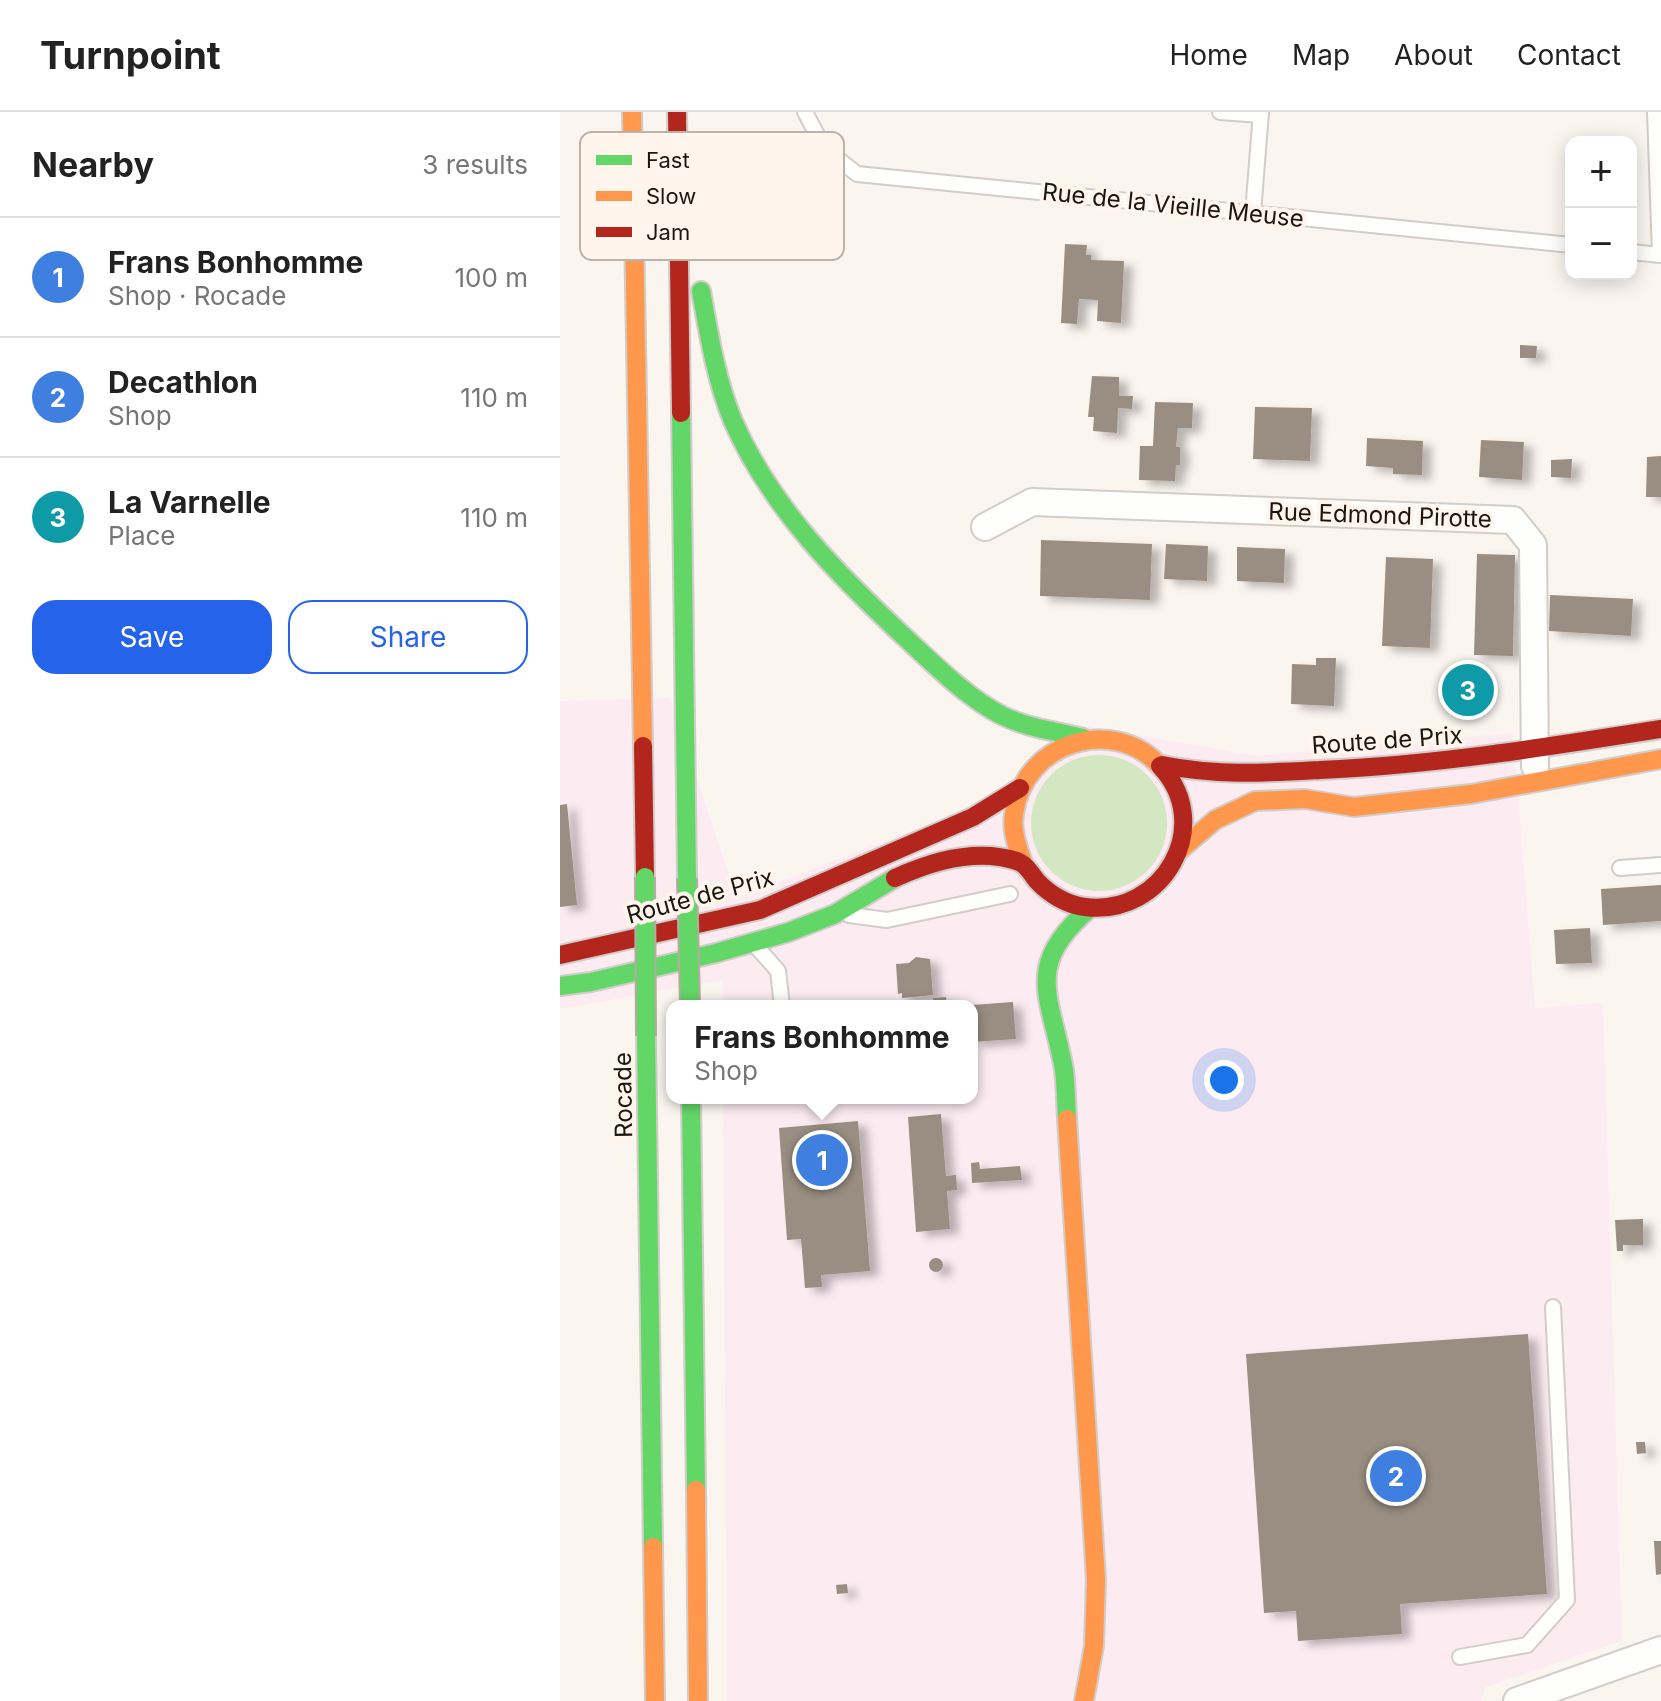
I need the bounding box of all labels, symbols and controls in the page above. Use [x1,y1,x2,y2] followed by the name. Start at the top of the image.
[40,32,221,78] text: Turnpoint
[1169,38,1248,72] text: Home
[1292,38,1350,72] text: Map
[1394,38,1473,72] text: About
[1517,38,1621,72] text: Contact
[580,132,844,260] legend
[1565,136,1637,280] map controls
[1565,136,1637,208] button: +
[32,144,154,185] text: Nearby
[646,147,690,173] text: Fast
[422,149,528,180] text: 3 results
[1041,177,1305,233] street label: Rue de la Vieille Meuse
[646,183,696,209] text: Slow
[1565,208,1637,280] button: −
[646,219,690,245] text: Jam
[108,244,363,280] text: Frans Bonhomme
[52,262,64,293] text: 1
[455,262,528,293] text: 100 m
[108,280,286,311] text: Shop · Rocade
[108,364,258,400] text: Decathlon
[50,382,66,413] text: 2
[460,382,528,413] text: 110 m
[108,400,172,431] text: Shop
[108,484,271,520] text: La Varnelle
[1268,497,1492,533] street label: Rue Edmond Pirotte
[50,502,66,533] text: 3
[460,502,528,533] text: 110 m
[108,520,176,551] text: Place
[32,600,272,674] button: Save
[288,600,528,674] button: Share
[1442,660,1494,720] pin: 3
[1311,720,1463,760] street label: Route de Prix
[623,862,777,930] street label: Route de Prix
[666,1000,978,1104] popup
[694,1019,950,1055] text: Frans Bonhomme
[608,1052,638,1138] street label: Rocade
[694,1055,758,1086] text: Shop
[1204,1060,1244,1100] your location
[796,1130,848,1190] pin: 1
[1370,1446,1422,1506] pin: 2

